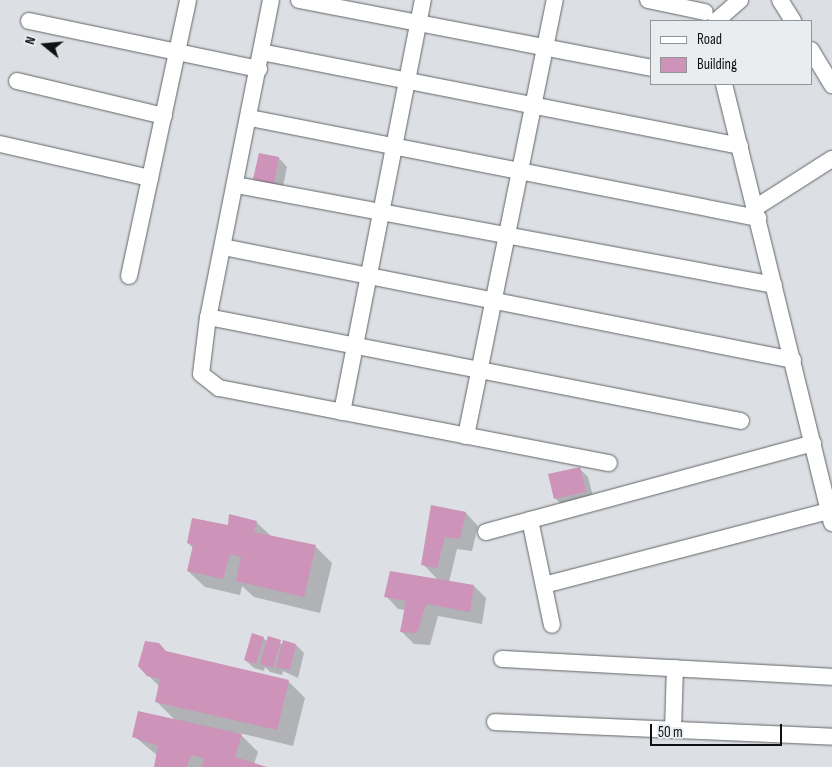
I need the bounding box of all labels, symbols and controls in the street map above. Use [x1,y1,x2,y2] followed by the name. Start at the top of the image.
[20,20,70,70] north arrow
[650,20,812,85] legend
[697,30,722,49] text: Road
[21,34,39,47] text: N
[697,55,737,74] text: Building
[652,714,784,746] scale bar
[658,723,683,742] text: 50 m

